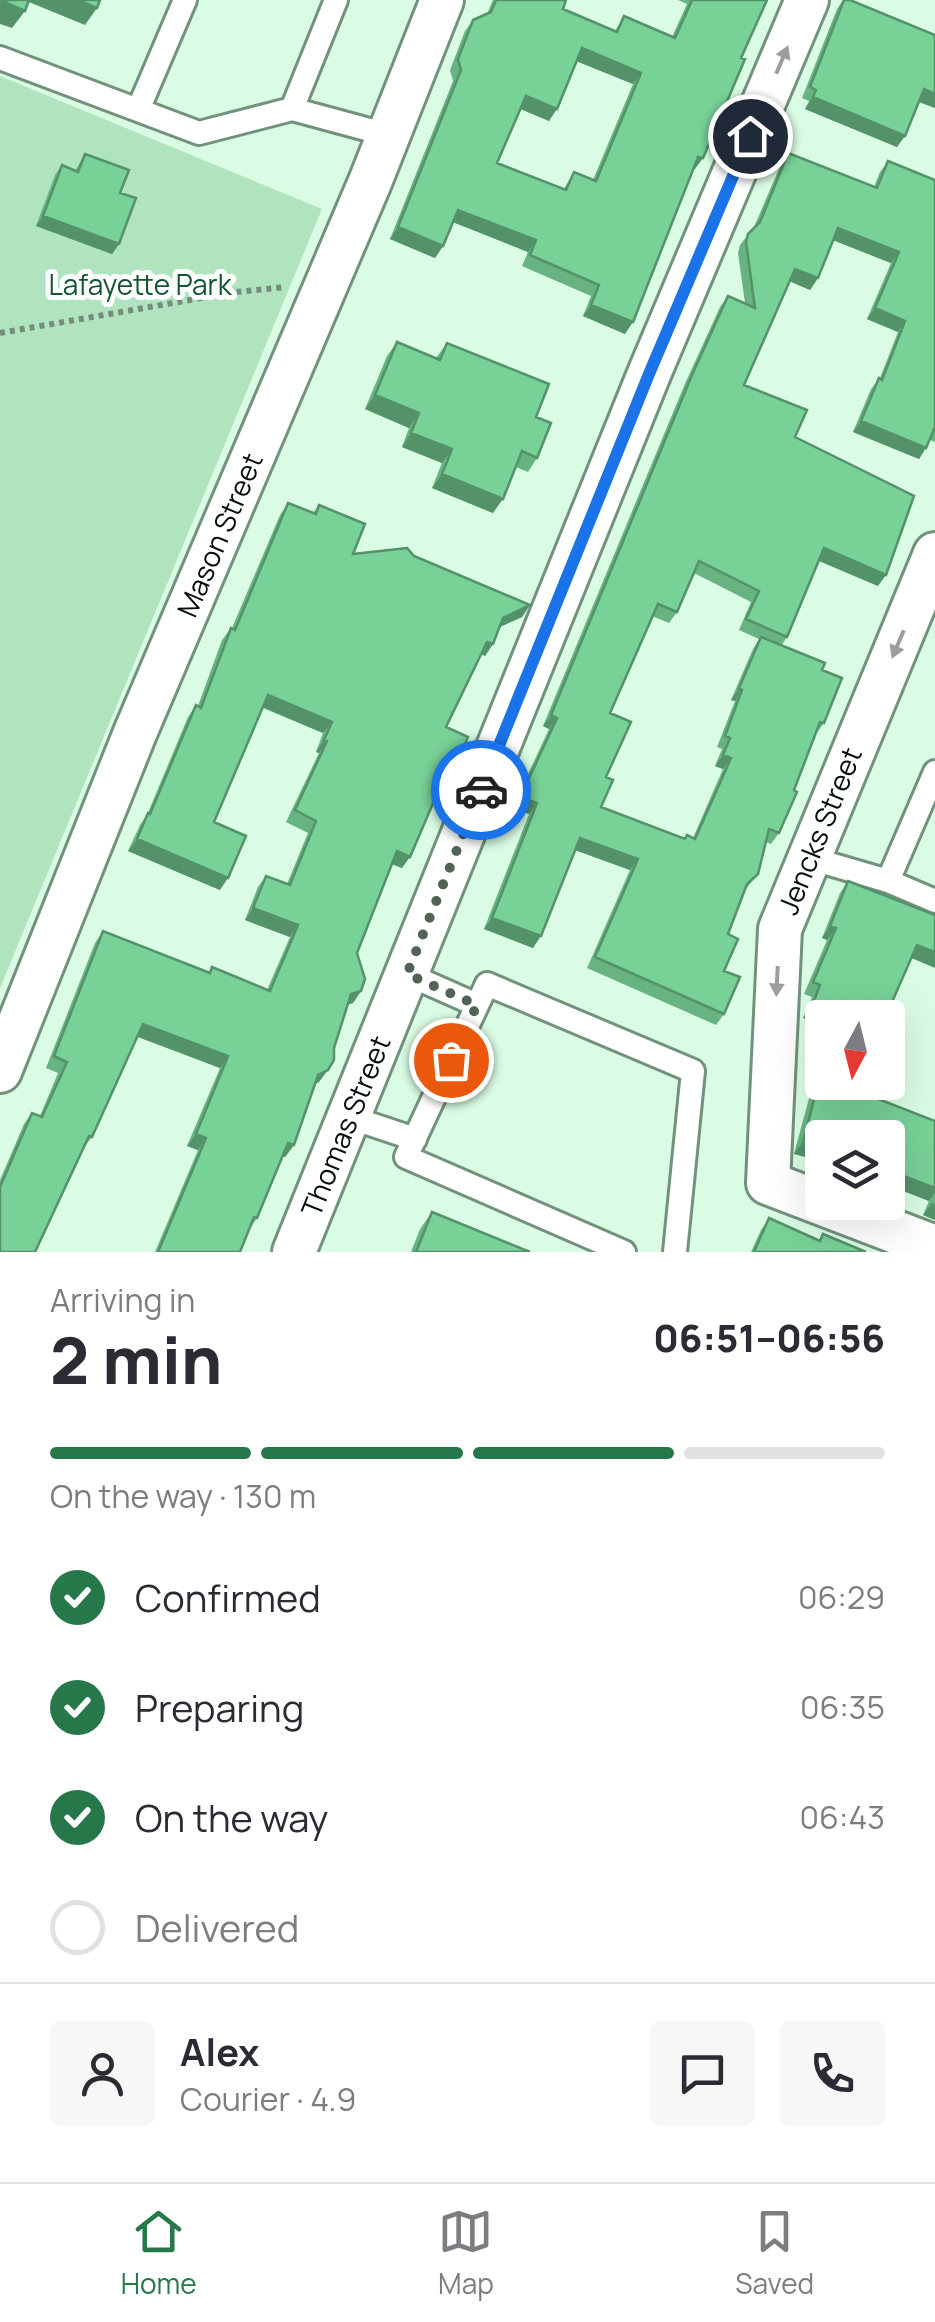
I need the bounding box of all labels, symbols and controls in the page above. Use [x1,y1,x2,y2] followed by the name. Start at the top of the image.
[774,45,790,75] one-way arrow
[708,94,793,179] pin
[723,109,778,164] icon: home
[48,265,233,303] park label: Lafayette Park
[167,447,271,622] street label: Mason Street
[889,629,905,659] one-way arrow
[431,740,531,840] courier
[768,741,870,920] street label: Jencks Street
[454,763,509,818] icon: car
[769,965,785,997] one-way arrow
[805,1000,905,1100] north arrow
[805,1000,905,1220] map controls
[409,1018,494,1103] pin
[292,1030,399,1222] street label: Thomas Street
[424,1033,479,1088] icon: bag
[805,1120,905,1220] button: layers
[50,1278,195,1322] text: Arriving in
[653,1311,885,1363] text: 06:51–06:56
[50,1315,222,1404] text: 2 min
[50,1474,316,1518] text: On the way · 130 m
[50,1570,105,1625] icon: check
[135,1571,321,1623] text: Confirmed
[798,1575,885,1619] text: 06:29
[50,1680,105,1735] icon: check
[135,1681,304,1733] text: Preparing
[800,1685,885,1729] text: 06:35
[50,1790,105,1845] icon: check
[135,1791,328,1843] text: On the way
[799,1795,885,1839] text: 06:43
[135,1901,299,1953] text: Delivered
[50,2021,155,2126] button: person
[650,2021,755,2126] button: chat
[780,2021,885,2126] button: phone
[180,2025,259,2077] text: Alex
[180,2077,356,2121] text: Courier · 4.9
[121,2204,197,2302] tab: Home
[438,2204,494,2302] tab: Map
[735,2204,814,2302] tab: Saved

